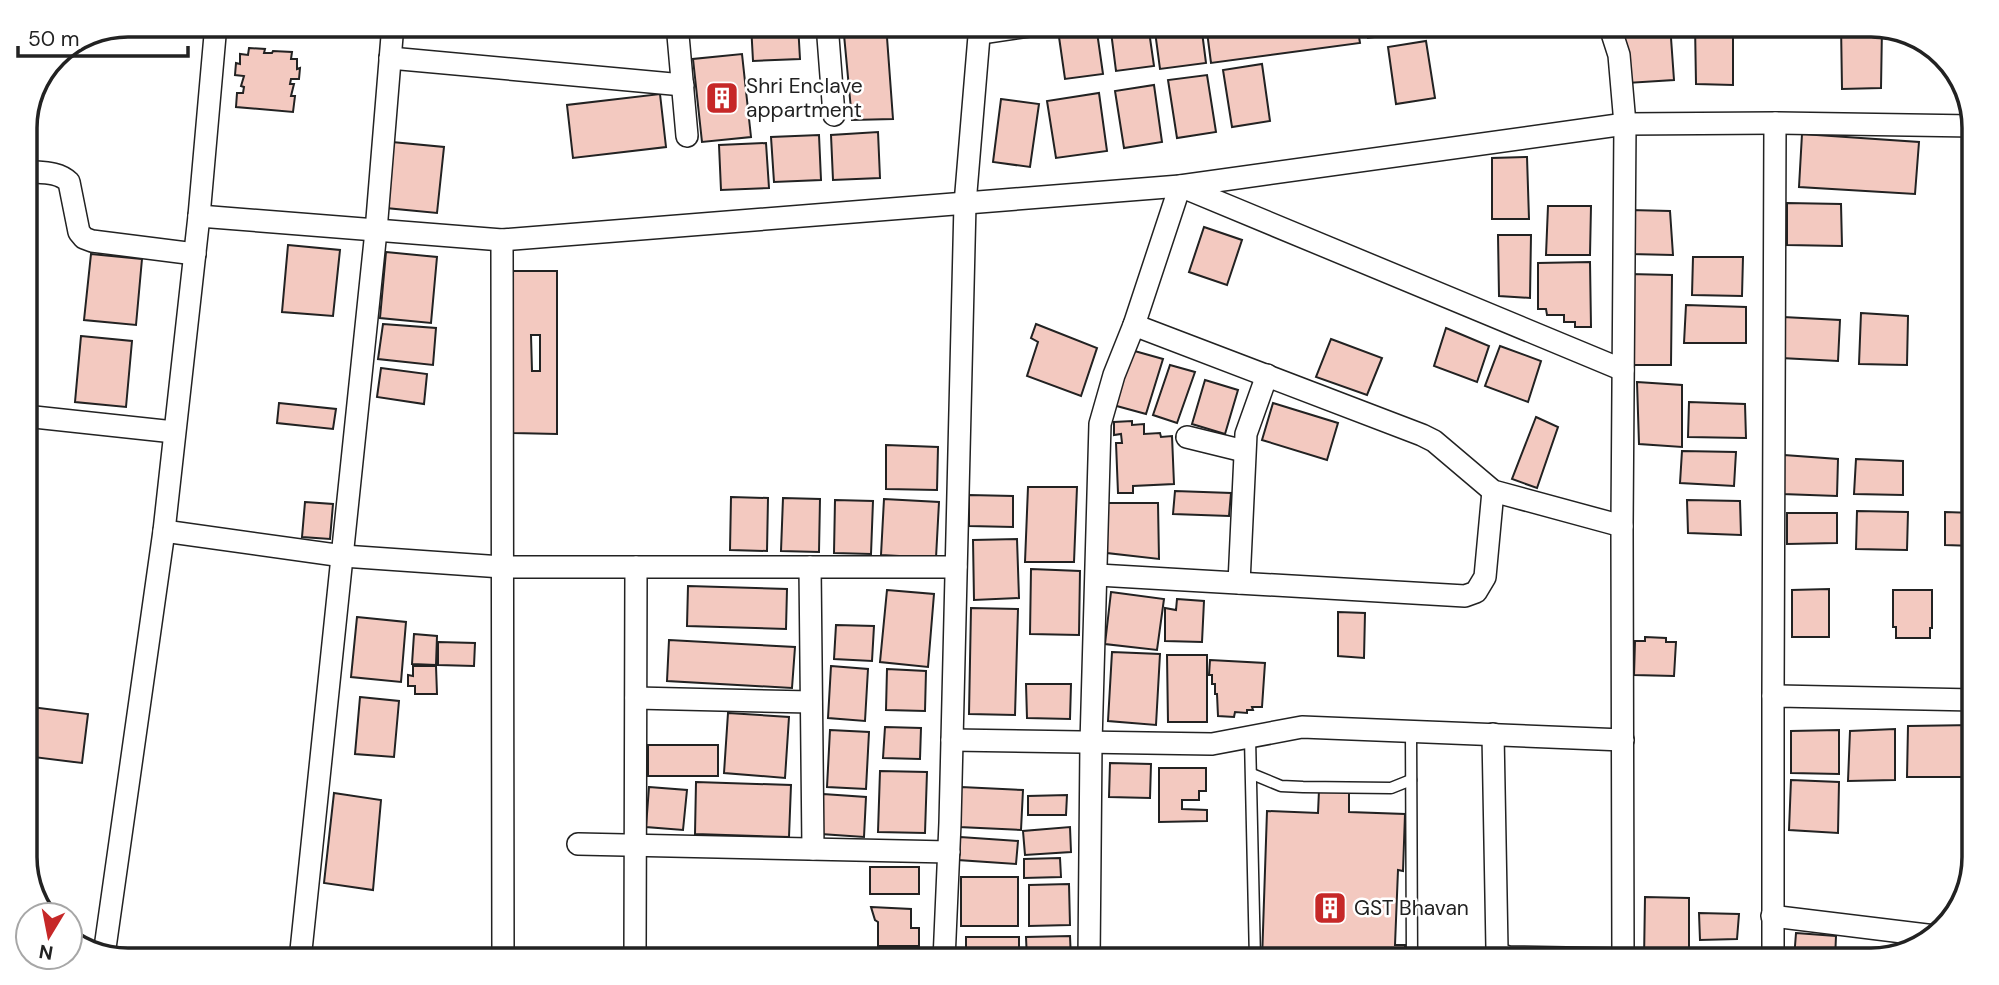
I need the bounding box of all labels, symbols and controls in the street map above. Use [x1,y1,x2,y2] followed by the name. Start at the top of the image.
[18,14,187,58] scale bar
[28,25,79,53] text: 50 m
[746,72,863,124] place label: Shri Enclave appartment
[703,79,741,117] building icon: Shri Enclave appartment
[1311,889,1349,927] building icon: GST Bhavan
[1354,894,1469,922] place label: GST Bhavan
[14,901,84,971] north arrow
[37,939,55,966] text: N

